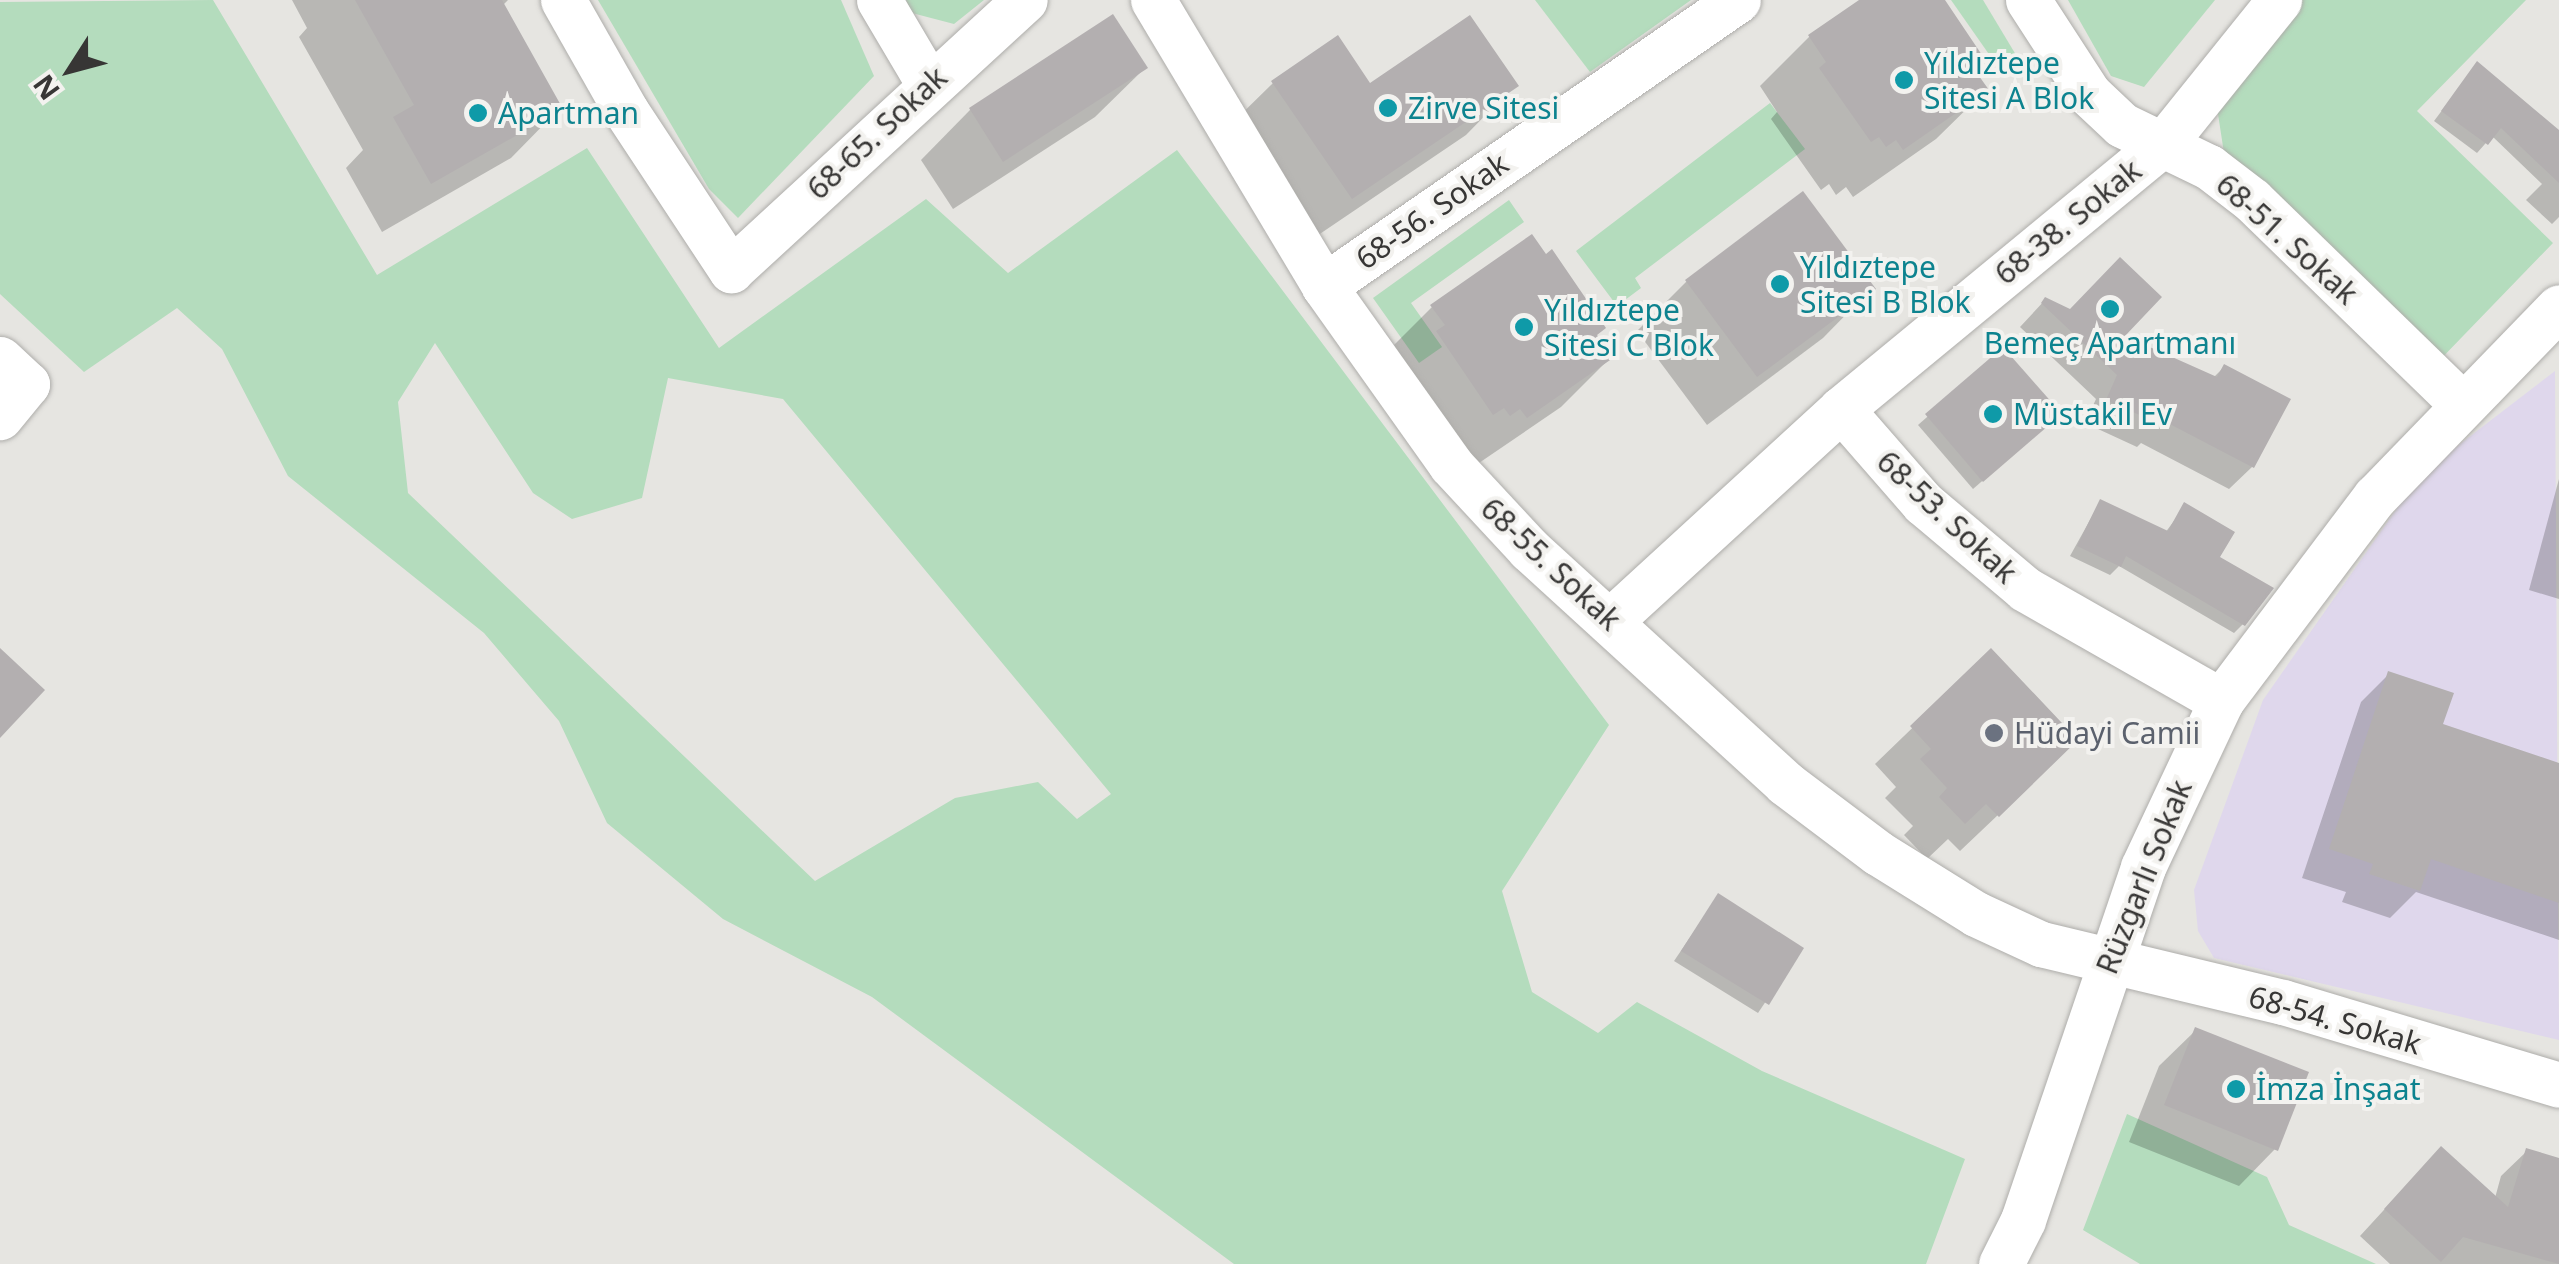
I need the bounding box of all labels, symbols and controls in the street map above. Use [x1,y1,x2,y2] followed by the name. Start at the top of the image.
[20,20,120,120] north arrow
[1924,45,2094,116] place label: Yıldıztepe Sitesi A Blok
[800,59,954,207] street label: 68-65. Sokak
[24,67,68,108] text: N
[1893,69,1915,91] marker: Yıldıztepe Sitesi A Blok
[1408,90,1559,126] place label: Zirve Sitesi
[498,95,639,131] place label: Apartman
[1377,97,1399,119] marker: Zirve Sitesi
[467,102,489,124] marker: Apartman
[1349,145,1515,277] street label: 68-56. Sokak
[1988,152,2148,292] street label: 68-38. Sokak
[2209,166,2365,312] street label: 68-51. Sokak
[1800,249,1971,320] place label: Yıldıztepe Sitesi B Blok
[1769,273,1791,295] marker: Yıldıztepe Sitesi B Blok
[1544,292,1714,362] place label: Yıldıztepe Sitesi C Blok
[2099,298,2121,320] marker: Bemeç Apartmanı
[1513,316,1535,338] marker: Yıldıztepe Sitesi C Blok
[1984,325,2236,361] place label: Bemeç Apartmanı
[2013,396,2172,432] place label: Müstakil Ev
[1982,403,2004,425] marker: Müstakil Ev
[1870,443,2024,591] street label: 68-53. Sokak
[1474,490,1628,638] street label: 68-55. Sokak
[2014,715,2200,751] place label: Hüdayi Camii
[1983,722,2005,744] marker: Hüdayi Camii
[2089,775,2199,979] street label: Rüzgarlı Sokak
[2245,978,2425,1062] street label: 68-54. Sokak
[2256,1071,2421,1107] place label: İmza İnşaat
[2225,1078,2247,1100] marker: İmza İnşaat

